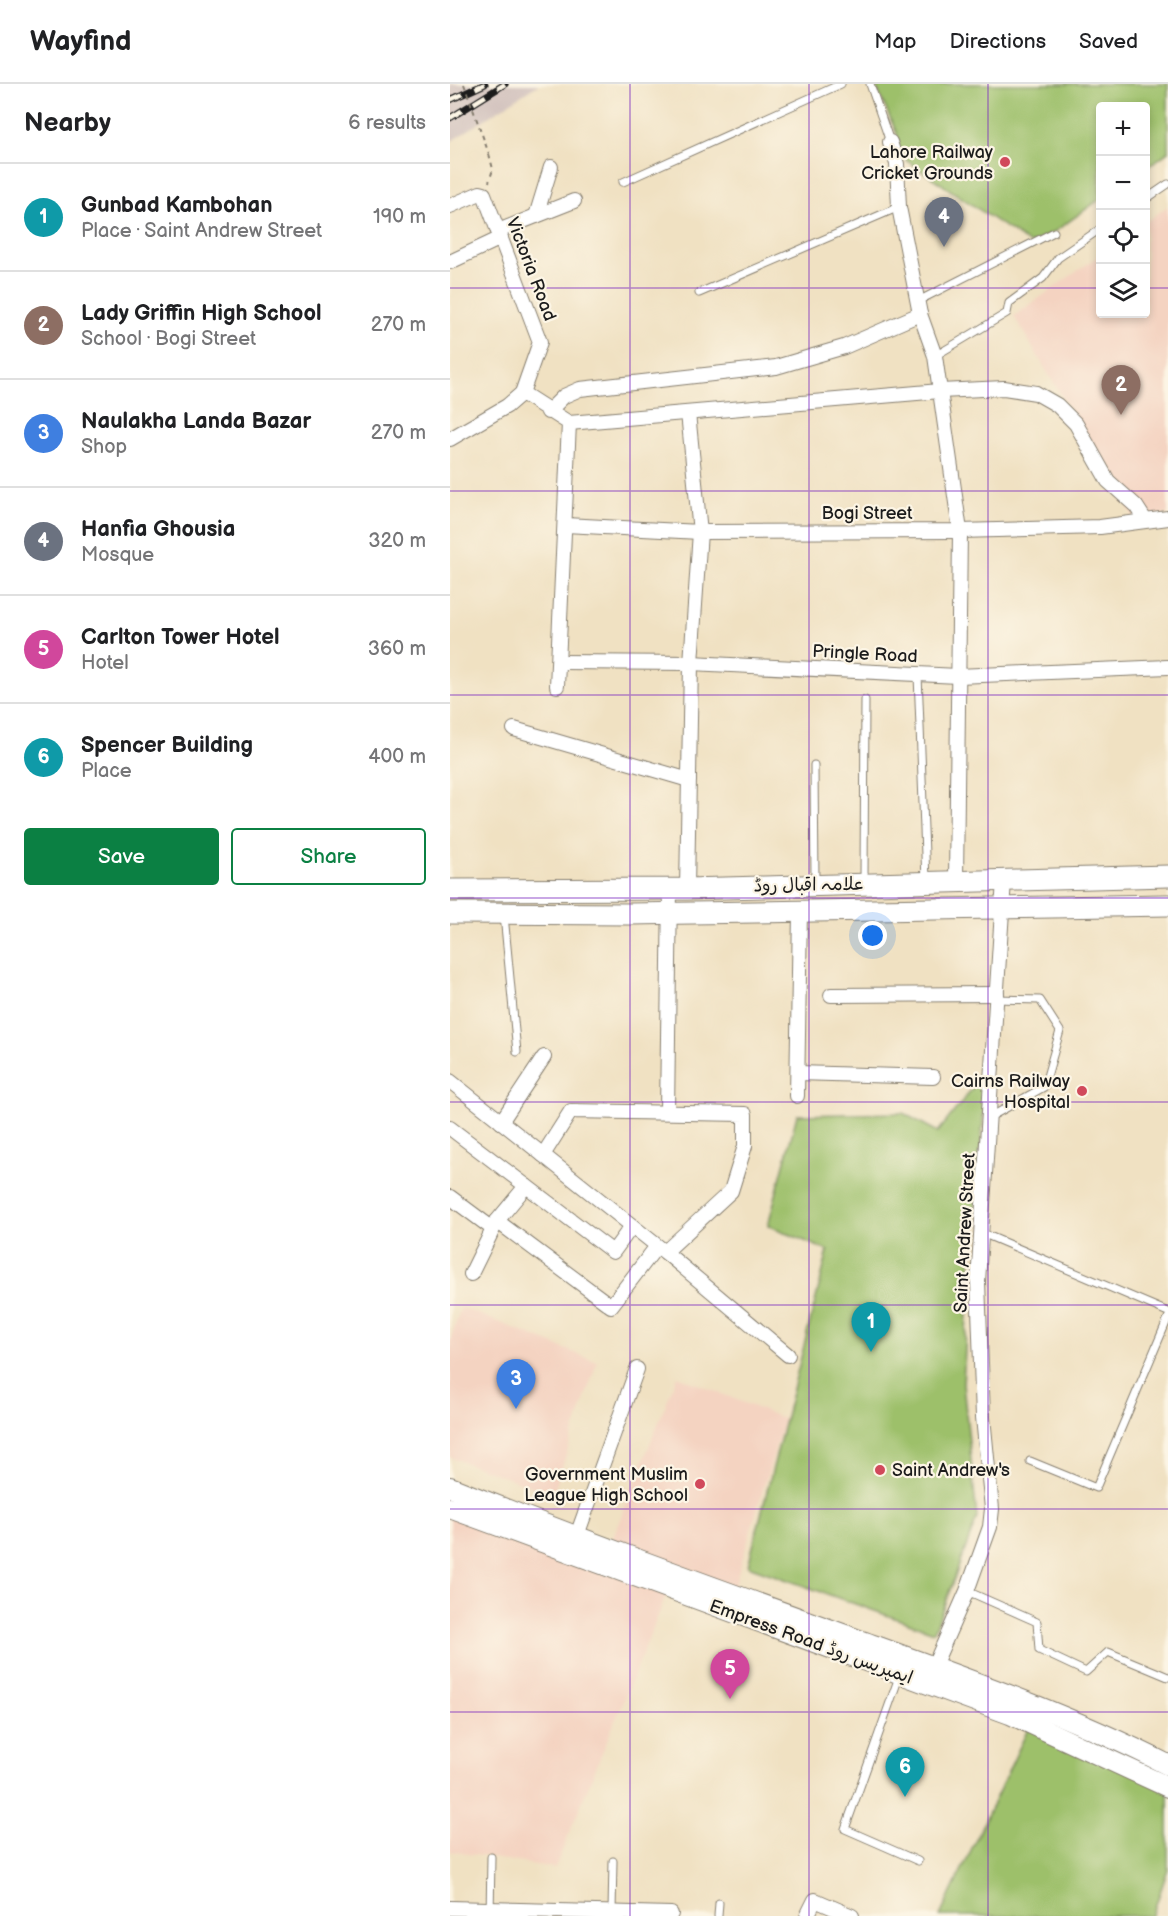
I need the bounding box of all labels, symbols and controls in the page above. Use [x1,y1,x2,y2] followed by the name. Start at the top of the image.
[30,25,131,58] text: Wayfind
[874,29,917,54] text: Map
[950,29,1046,54] text: Directions
[1079,29,1138,54] text: Saved
[1096,102,1150,318] map controls
[1096,102,1150,156] button: +
[24,108,111,139] text: Nearby
[348,111,426,135] text: 6 results
[861,142,994,184] place label: Lahore Railway Cricket Grounds
[998,155,1012,169] marker: Lahore Railway Cricket Grounds
[1096,156,1150,210] button: −
[81,192,273,219] text: Gunbad Kambohan
[924,198,964,247] pin: 4
[39,205,48,229] text: 1
[373,205,426,229] text: 190 m
[1096,210,1150,264] button: locate
[502,214,560,324] street label: Victoria Road
[81,219,322,243] text: Place · Saint Andrew Street
[1096,264,1150,318] button: layers
[81,300,321,327] text: Lady Griffin High School
[38,313,49,337] text: 2
[371,313,426,337] text: 270 m
[81,327,256,351] text: School · Bogi Street
[1102,366,1140,415] pin: 2
[81,408,311,435] text: Naulakha Landa Bazar
[38,421,49,445] text: 3
[371,421,426,445] text: 270 m
[81,435,127,459] text: Shop
[821,503,913,524] street label: Bogi Street
[81,516,235,543] text: Hanfia Ghousia
[38,529,49,553] text: 4
[368,529,426,553] text: 320 m
[81,543,154,567] text: Mosque
[81,624,280,651] text: Carlton Tower Hotel
[38,637,49,661] text: 5
[368,637,426,661] text: 360 m
[812,641,918,667] street label: Pringle Road
[81,651,129,675] text: Hotel
[81,732,253,759] text: Spencer Building
[37,745,50,769] text: 6
[368,745,426,769] text: 400 m
[81,759,132,783] text: Place
[24,828,219,885] button: Save
[231,828,426,885] button: Share
[753,874,865,896] street label: علامہ اقبال روڈ
[858,921,887,950] your location
[951,1071,1071,1113] place label: Cairns Railway Hospital
[1075,1084,1089,1098] marker: Cairns Railway Hospital
[950,1152,980,1313] street label: Saint Andrew Street
[852,1302,890,1352] pin: 1
[496,1360,536,1409] pin: 3
[892,1460,1010,1481] place label: Saint Andrew's
[873,1463,887,1477] marker: Saint Andrew's
[524,1464,688,1506] place label: Government Muslim League High School
[693,1477,707,1491] marker: Government Muslim League High School
[706,1595,916,1690] street label: Empress Road ایمپریس روڈ
[710,1650,750,1699] pin: 5
[886,1748,924,1797] pin: 6

